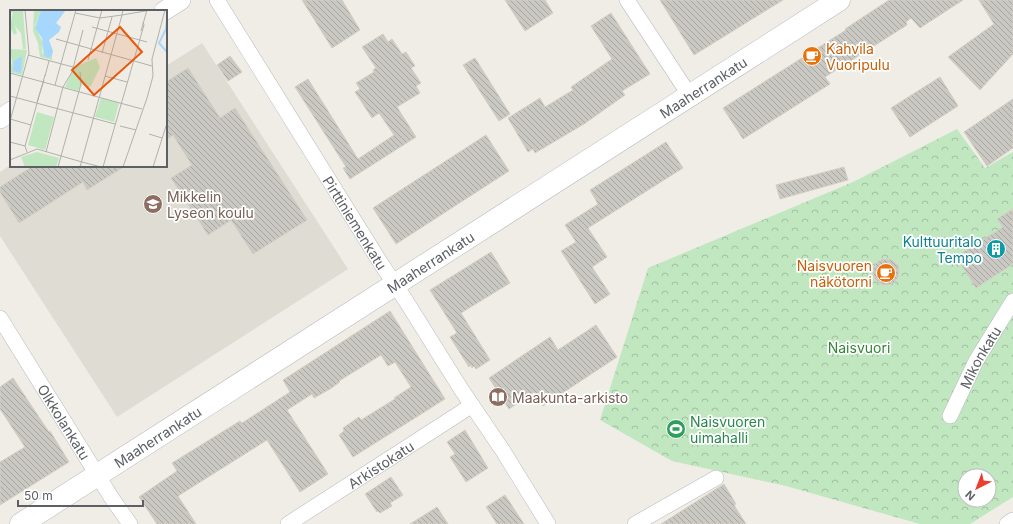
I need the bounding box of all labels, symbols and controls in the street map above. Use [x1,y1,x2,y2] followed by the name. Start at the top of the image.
[10,10,167,167] inset map
[826,40,890,73] place label: Kahvila Vuoripulu
[801,45,823,67] cafe icon: Kahvila Vuoripulu
[656,53,750,121] street label: Maaherrankatu
[320,173,391,273] street label: Pirttiniemenkatu
[167,188,254,221] place label: Mikkelin Lyseon koulu
[142,193,164,215] school or university icon: Mikkelin Lyseon koulu
[383,228,477,296] street label: Maaherrankatu
[903,233,982,266] place label: Kulttuuritalo Tempo
[985,238,1007,260] building icon: Kulttuuritalo Tempo
[797,257,872,290] place label: Naisvuoren näkötorni
[875,262,897,284] cafe icon: Naisvuoren näkötorni
[956,323,1004,391] street label: Mikonkatu
[828,339,890,356] park label: Naisvuori
[35,381,94,463] street label: Olkkolankatu
[487,386,509,408] library icon: Maakunta-arkisto
[512,389,628,406] place label: Maakunta-arkisto
[111,402,204,471] street label: Maaherrankatu
[690,413,765,446] place label: Naisvuoren uimahalli
[665,418,687,440] sports icon: Naisvuoren uimahalli
[344,437,417,492] street label: Arkistokatu
[957,468,997,508] north arrow
[18,482,143,508] scale bar
[963,487,978,503] text: N
[24,488,53,503] text: 50 m

